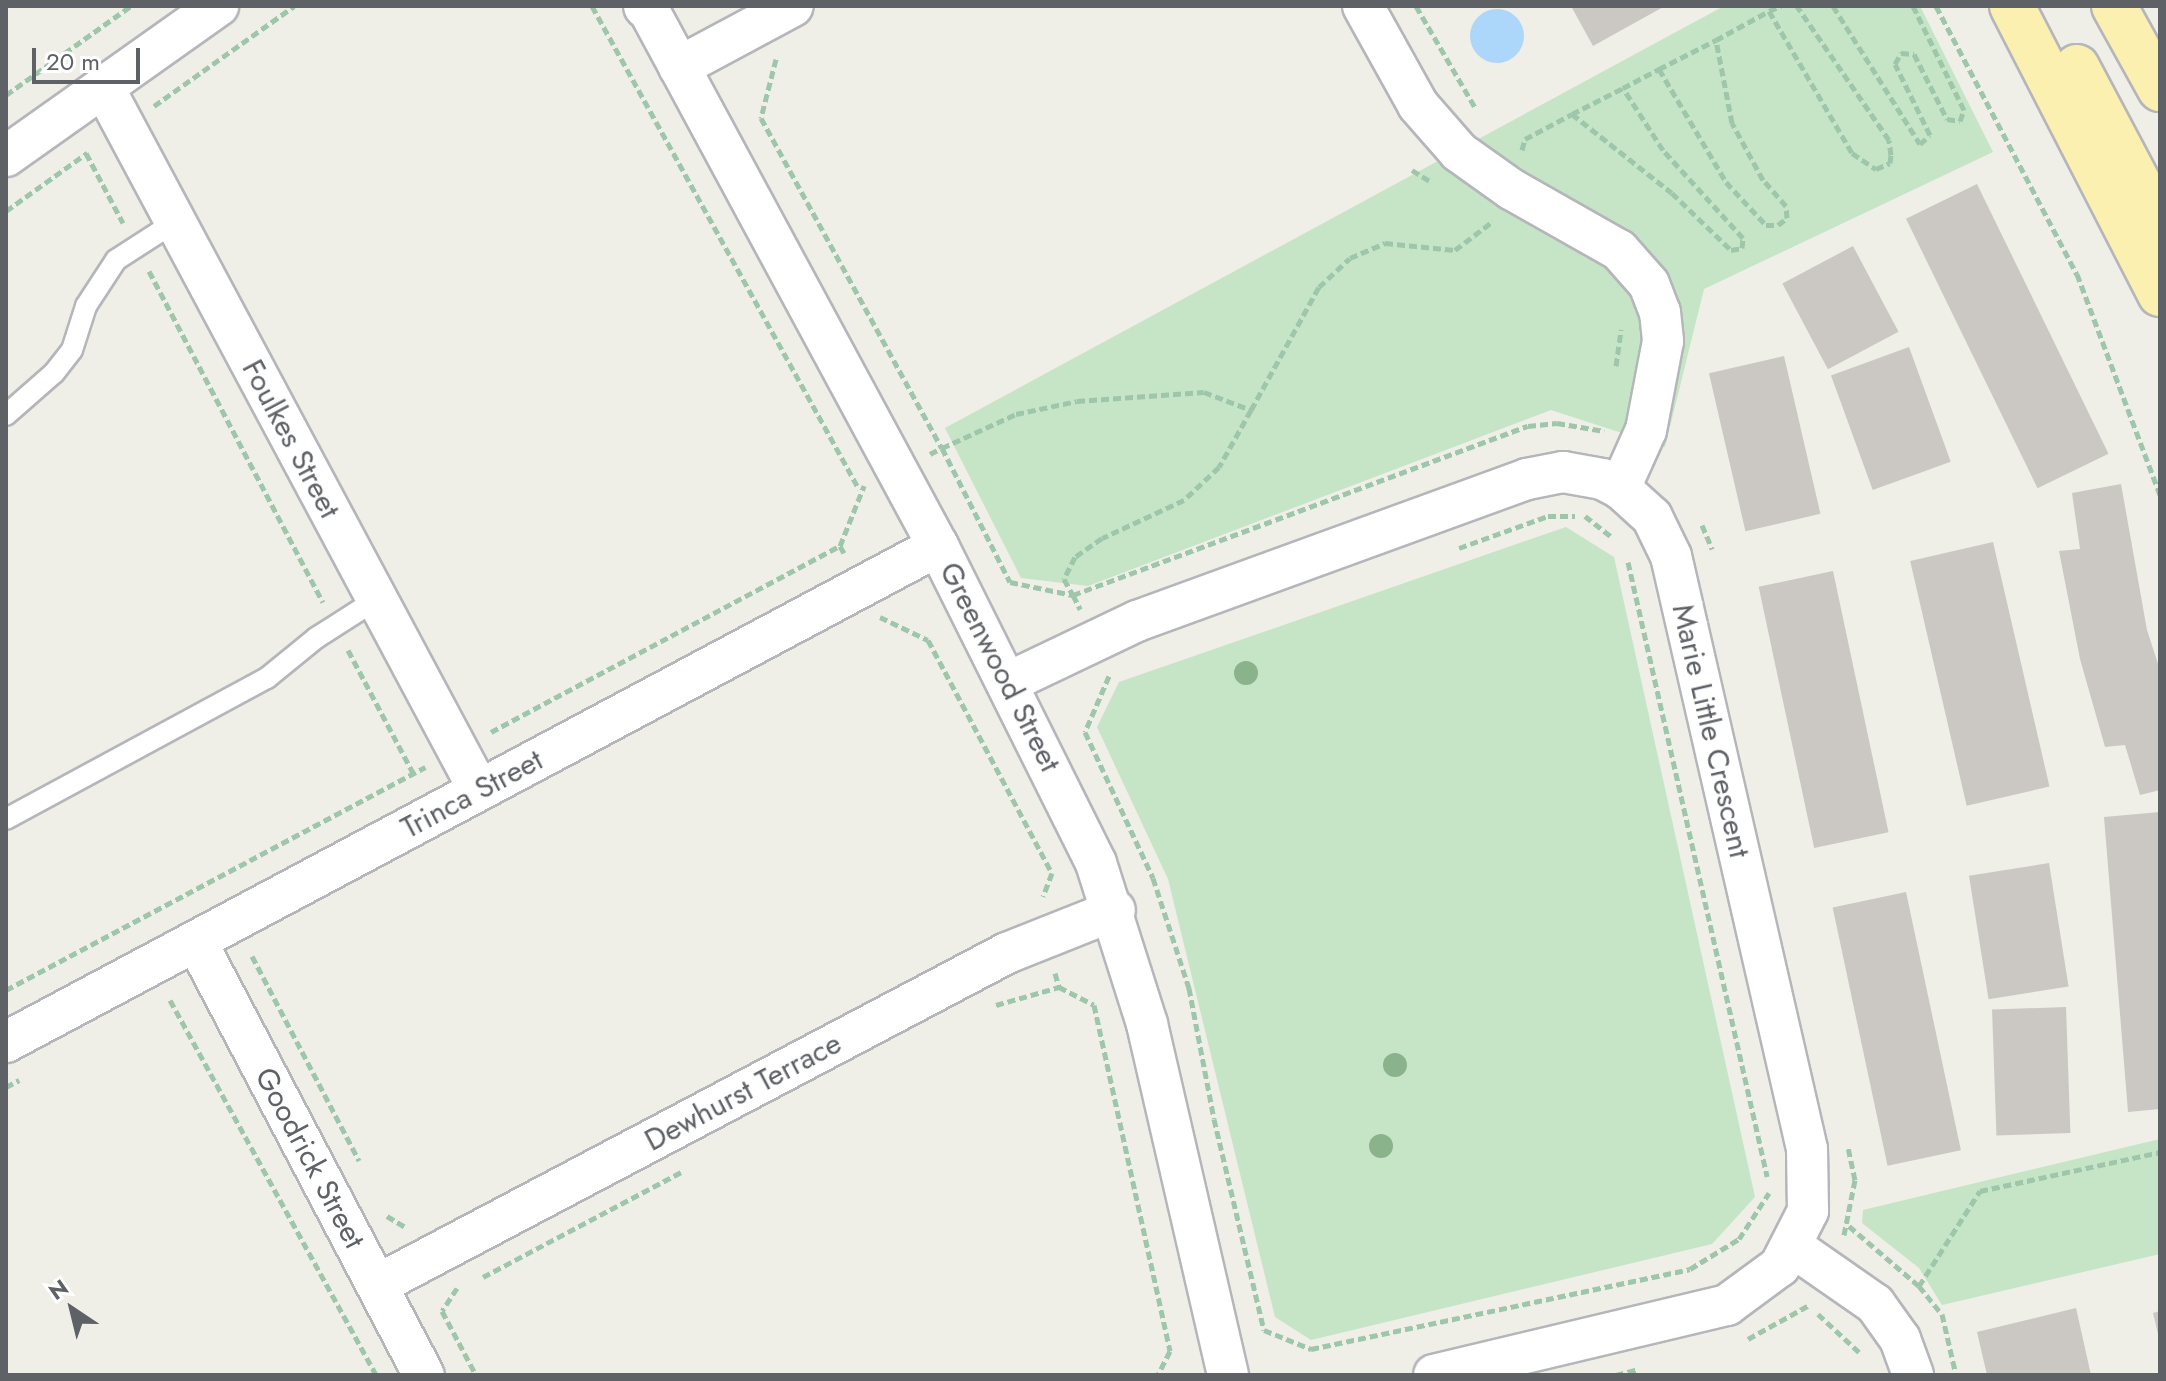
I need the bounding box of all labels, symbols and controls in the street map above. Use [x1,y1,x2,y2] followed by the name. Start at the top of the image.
[36,32,144,82] scale bar
[46,44,100,79] text: 20 m
[234,354,348,524] street label: Foulkes Street
[932,556,1068,778] street label: Greenwood Street
[1664,601,1758,861] street label: Marie Little Crescent
[395,742,549,846] street label: Trinca Street
[639,1025,847,1159] street label: Dewhurst Terrace
[247,1062,373,1254] street label: Goodrick Street
[32,1269,112,1349] north arrow
[42,1271,75,1307] text: N

